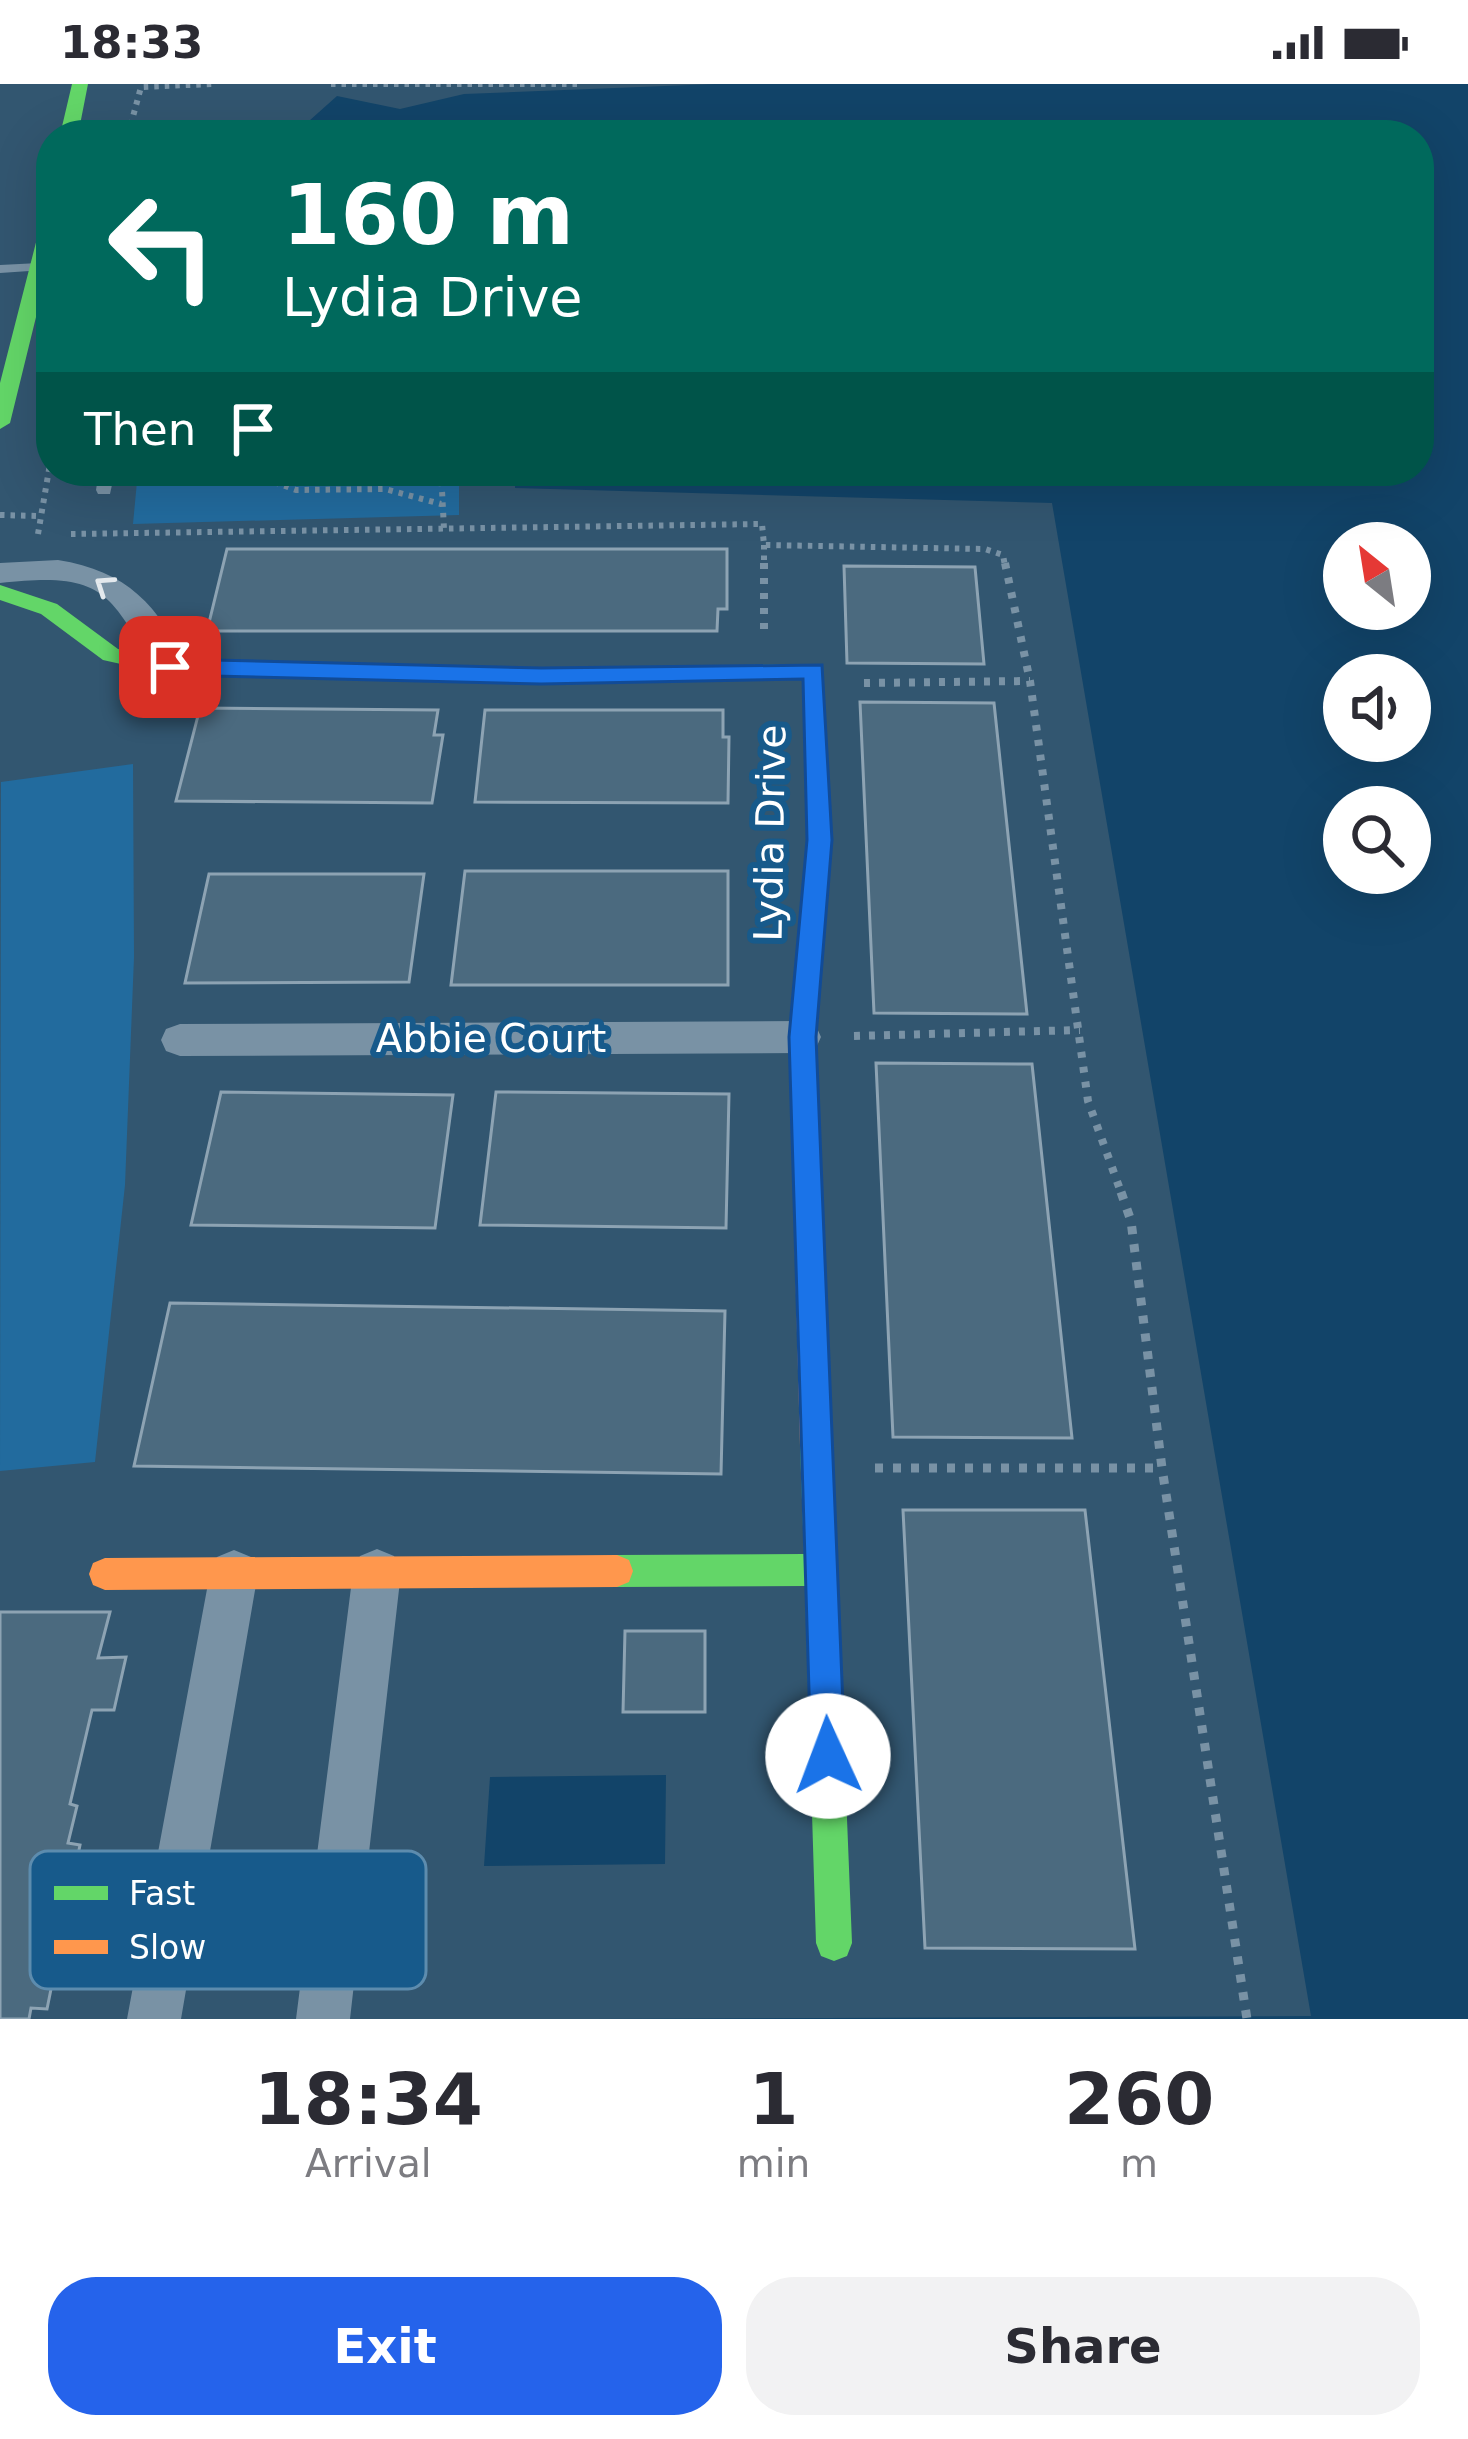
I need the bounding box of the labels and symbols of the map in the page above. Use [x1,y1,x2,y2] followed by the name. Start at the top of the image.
[1323,522,1431,630] north arrow
[95,577,117,599] one-way arrow
[119,616,221,718] pin
[746,724,794,942] street label: Lydia Drive
[376,1016,606,1061] street label: Abbie Court
[765,1693,891,1819] position arrow
[30,1851,426,1989] legend
[129,1874,195,1913] text: Fast
[129,1928,206,1967] text: Slow

